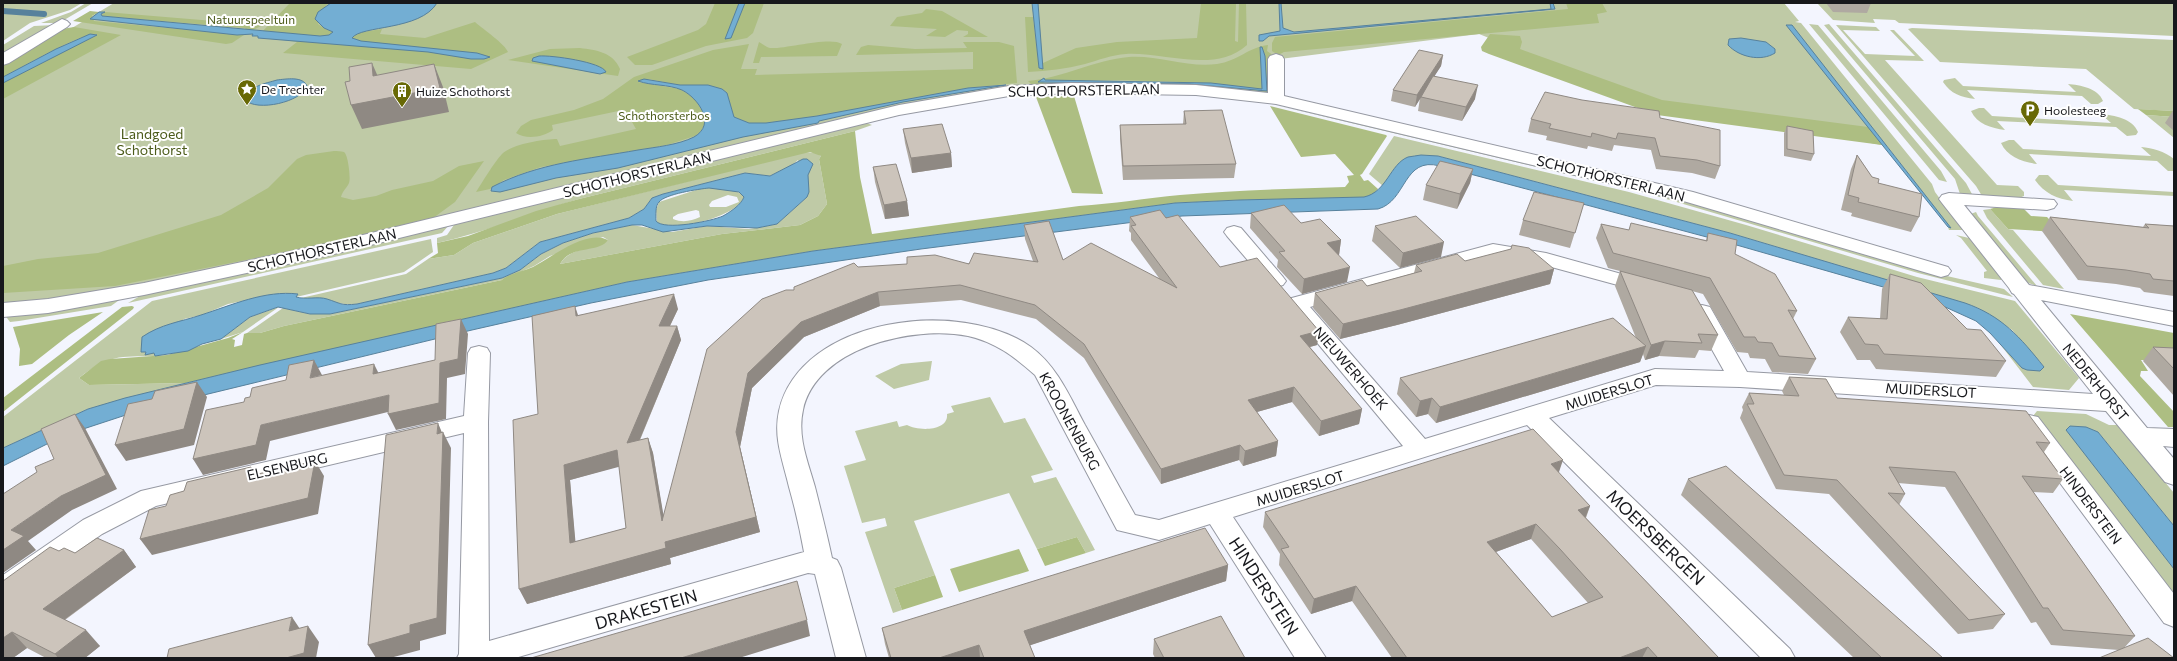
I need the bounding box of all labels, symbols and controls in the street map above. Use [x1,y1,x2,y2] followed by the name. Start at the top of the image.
[207,12,295,26] park label: Natuurspeeltuin
[236,78,258,106] place icon: De Trechter
[391,80,413,108] building icon: Huize Schothorst
[1008,80,1160,100] street label: SCHOTHORSTERLAAN
[261,82,325,96] place label: De Trechter
[416,84,510,98] place label: Huize Schothorst
[2019,99,2041,127] parking icon: Hoolesteeg
[2044,103,2107,117] place label: Hoolesteeg
[618,108,710,122] park label: Schothorsterbos
[117,125,188,158] park label: Landgoed Schothorst
[561,147,713,201] street label: SCHOTHORSTERLAAN
[1535,151,1687,205] street label: SCHOTHORSTERLAAN
[246,225,398,275] street label: SCHOTHORSTERLAAN
[1310,323,1392,413] street label: NIEUWERHOEK
[2059,340,2133,424] street label: NEDERHORST
[1036,369,1104,473] street label: KROONENBURG
[1563,371,1655,413] street label: MUIDERSLOT
[1885,379,1977,401] street label: MUIDERSLOT
[245,448,329,484] street label: ELSENBURG
[2056,463,2126,547] street label: HINDERSTEIN
[1254,467,1346,509] street label: MUIDERSLOT
[1602,485,1710,589] street label: MOERSBERGEN
[1225,533,1303,639] street label: HINDERSTEIN
[592,584,700,634] street label: DRAKESTEIN

